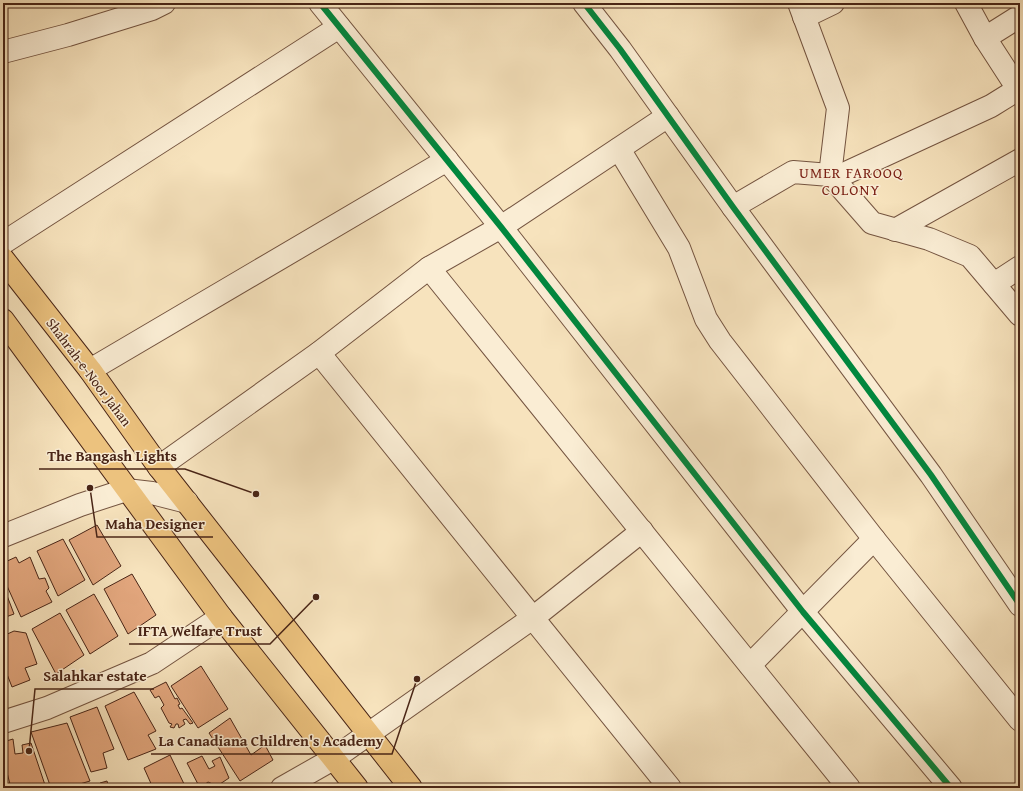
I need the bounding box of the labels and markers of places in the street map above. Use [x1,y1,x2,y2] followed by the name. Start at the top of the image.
[39,442,185,469] callout: The Bangash Lights
[97,510,213,537] callout: Maha Designer
[129,617,270,644] callout: IFTA Welfare Trust
[35,662,154,689] callout: Salahkar estate
[151,727,392,754] callout: La Canadiana Children's Academy

